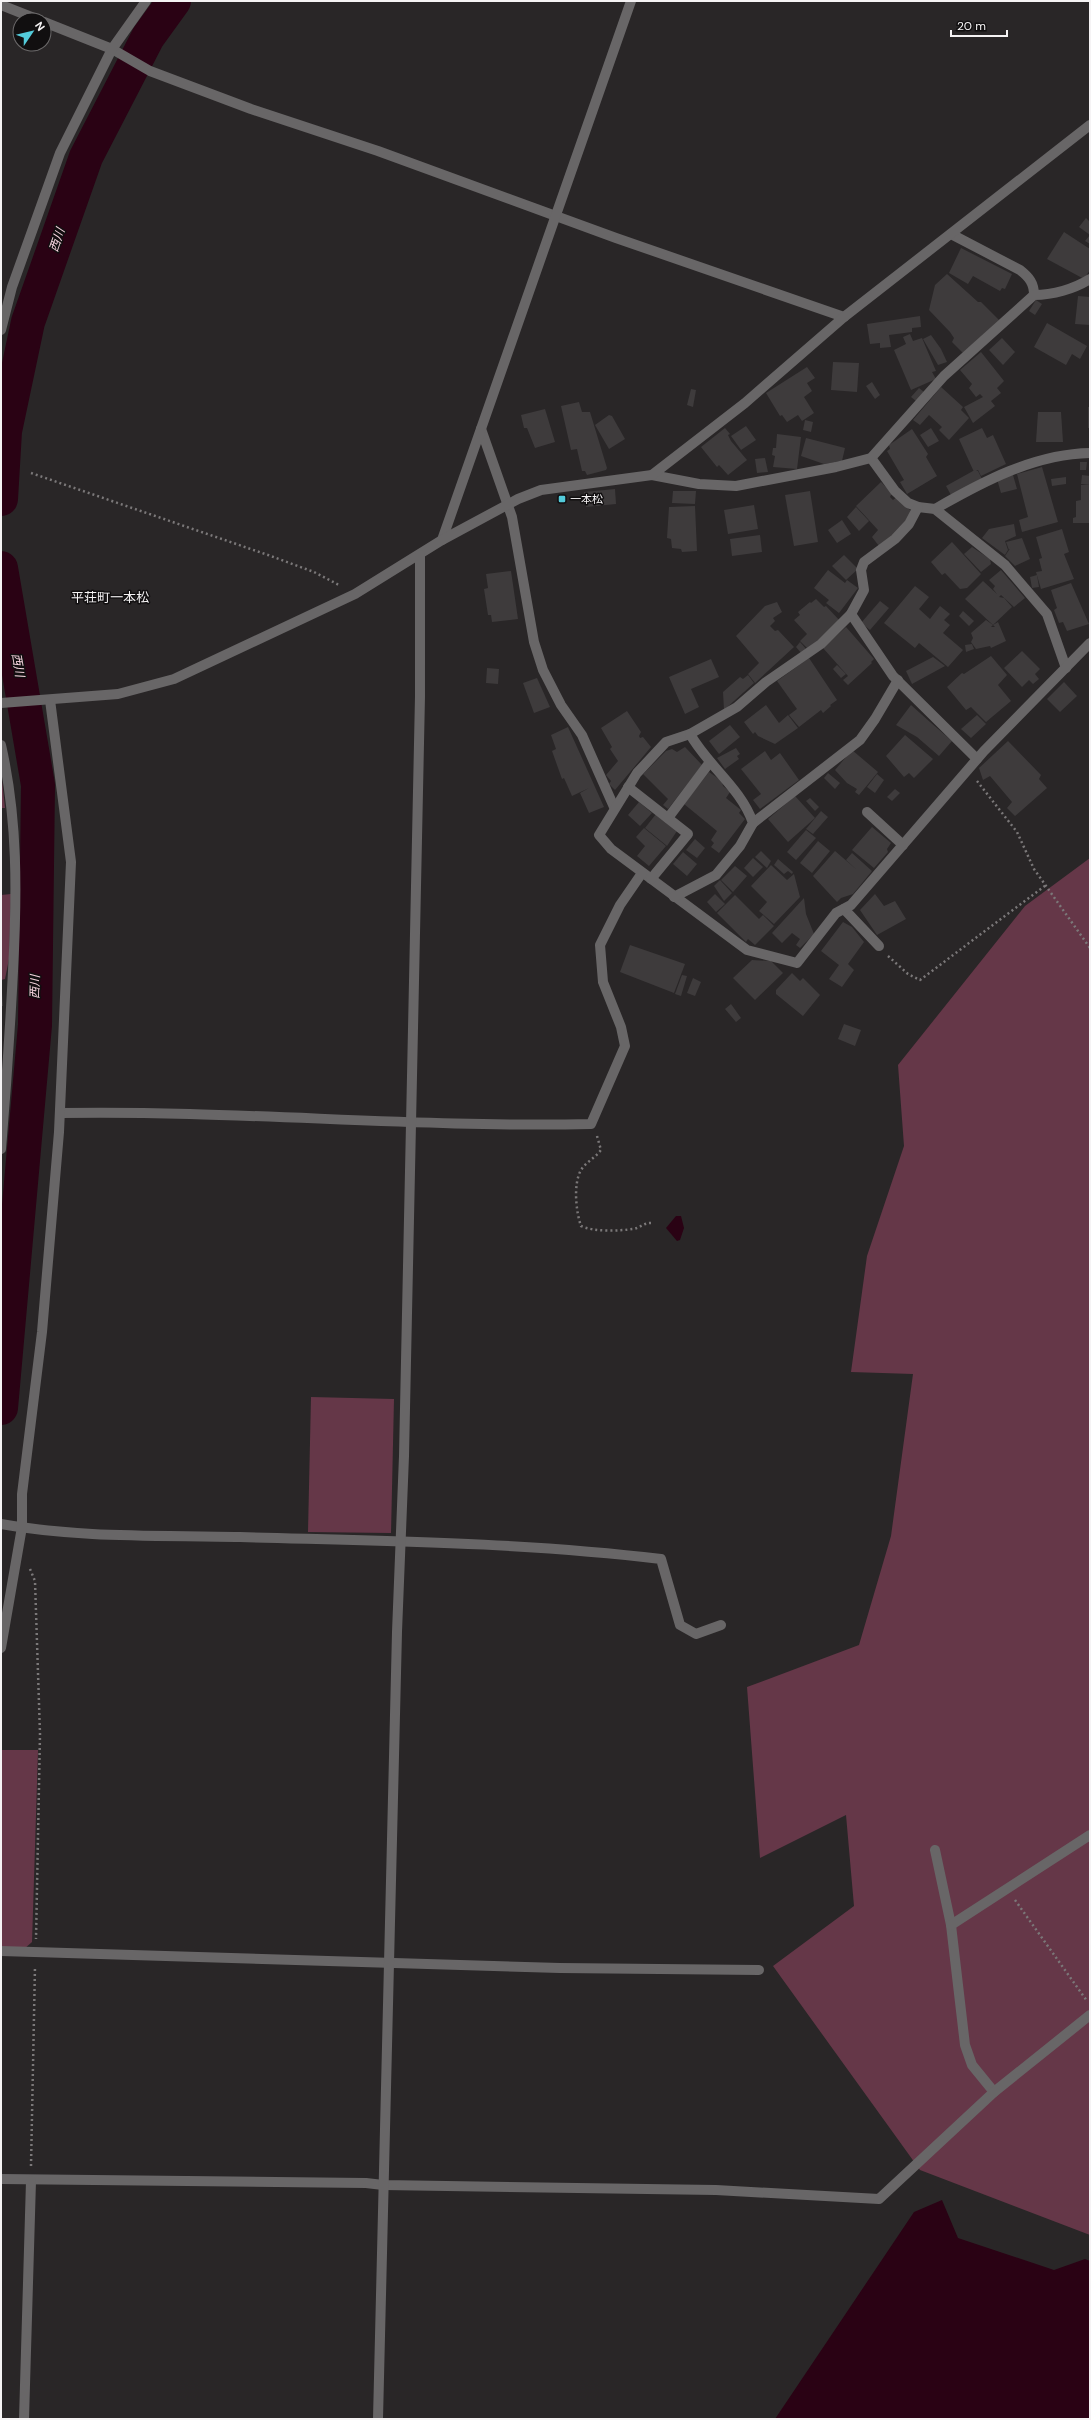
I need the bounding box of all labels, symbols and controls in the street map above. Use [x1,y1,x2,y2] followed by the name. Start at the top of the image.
[12,12,52,52] north arrow
[951,12,1007,38] scale bar
[957,18,986,34] text: 20 m
[32,19,48,34] text: N
[46,224,69,254] water label: 西川
[570,492,603,506] place label: 一本松
[557,494,567,504] marker: 一本松
[71,589,149,606] district label: 平荘町一本松
[8,652,28,680] water label: 西川
[27,973,43,999] water label: 西川

